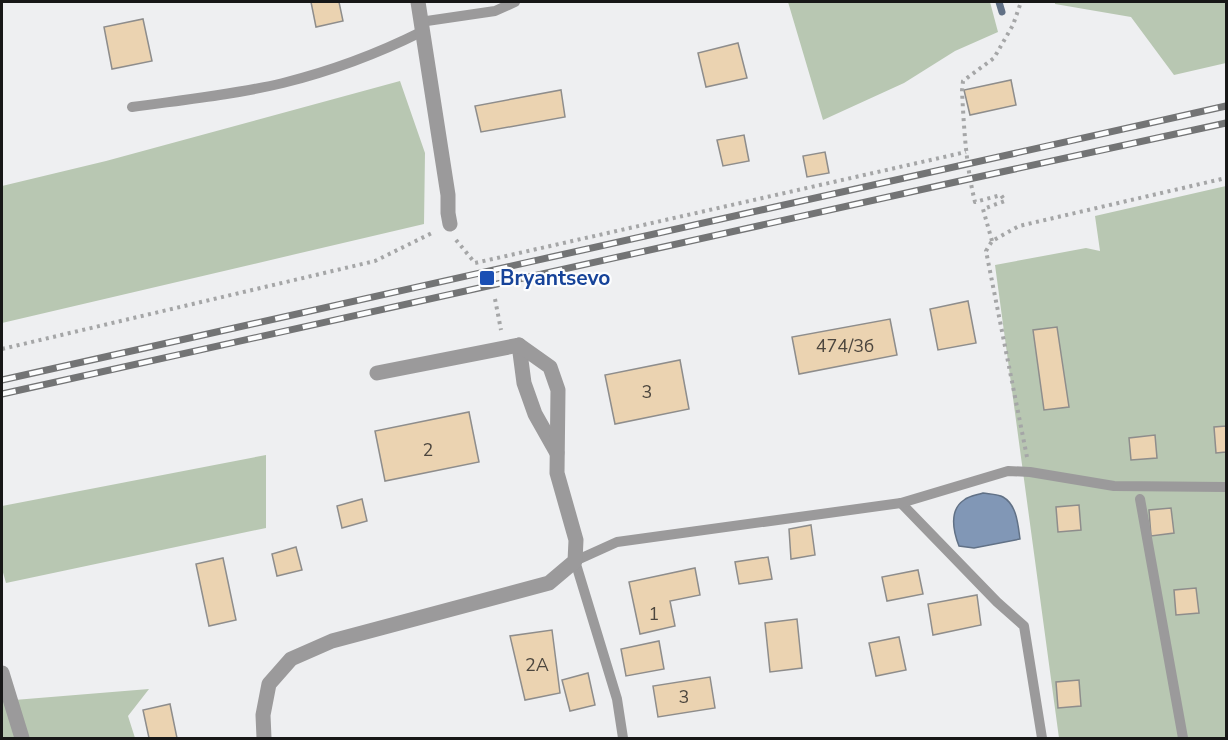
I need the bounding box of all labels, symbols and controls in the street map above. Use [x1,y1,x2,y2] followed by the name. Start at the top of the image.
[500,264,610,292] place label: Bryantsevo
[478,269,496,287] marker: Bryantsevo
[816,334,874,358] house number: 474/3б
[642,380,652,404] house number: 3
[423,438,433,462] house number: 2
[649,602,659,626] house number: 1
[525,653,549,677] house number: 2А
[679,685,689,709] house number: 3

